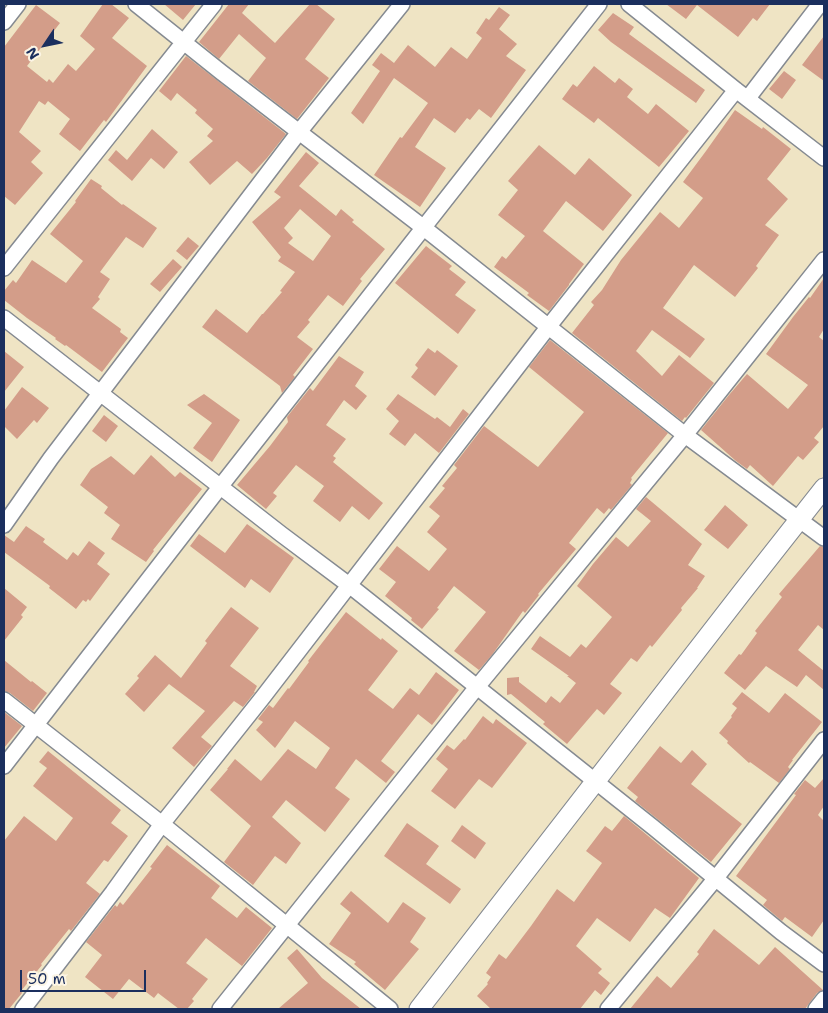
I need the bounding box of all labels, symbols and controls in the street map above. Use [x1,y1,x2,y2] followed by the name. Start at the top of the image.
[20,20,70,70] north arrow
[22,44,43,63] text: N
[22,960,149,992] scale bar
[28,969,66,989] text: 50 m

